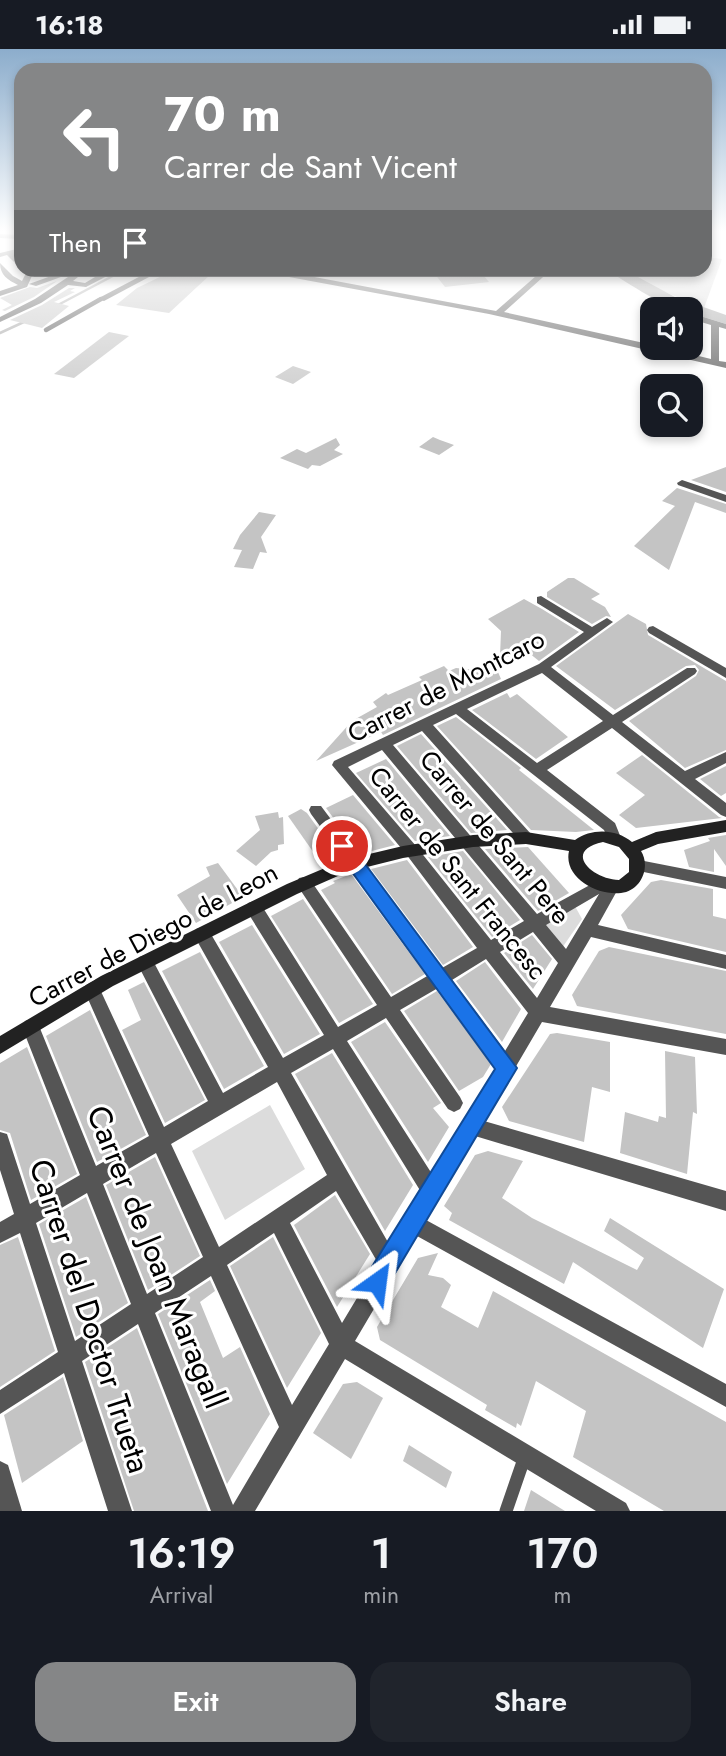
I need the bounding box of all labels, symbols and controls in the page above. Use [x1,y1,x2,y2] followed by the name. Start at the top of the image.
[35,6,104,44] text: 16:18
[164,79,281,149] text: 70 m
[49,91,140,182] icon: left
[164,144,457,190] text: Carrer de Sant Vicent
[49,224,102,262] text: Then
[116,224,154,262] icon: arrive
[640,297,703,437] map controls
[640,297,703,360] button: sound
[640,374,703,437] button: search
[341,620,551,752] street label: Carrer de Montcaro
[411,742,579,932] street label: Carrer de Sant Pere
[360,758,556,988] street label: Carrer de Sant Francesc
[312,816,372,876] pin
[323,827,361,865] icon: arrive
[22,853,284,1017] street label: Carrer de Diego de Leon
[75,1099,239,1415] street label: Carrer de Joan Maragall
[18,1153,162,1479] street label: Carrer del Doctor Trueta
[340,1245,414,1319] position arrow
[127,1523,236,1584] text: 16:19
[371,1523,391,1584] text: 1
[527,1523,599,1584] text: 170
[150,1578,213,1612] text: Arrival
[363,1578,399,1612] text: min
[554,1578,572,1612] text: m
[35,1662,356,1742] button: Exit
[370,1662,691,1742] button: Share

